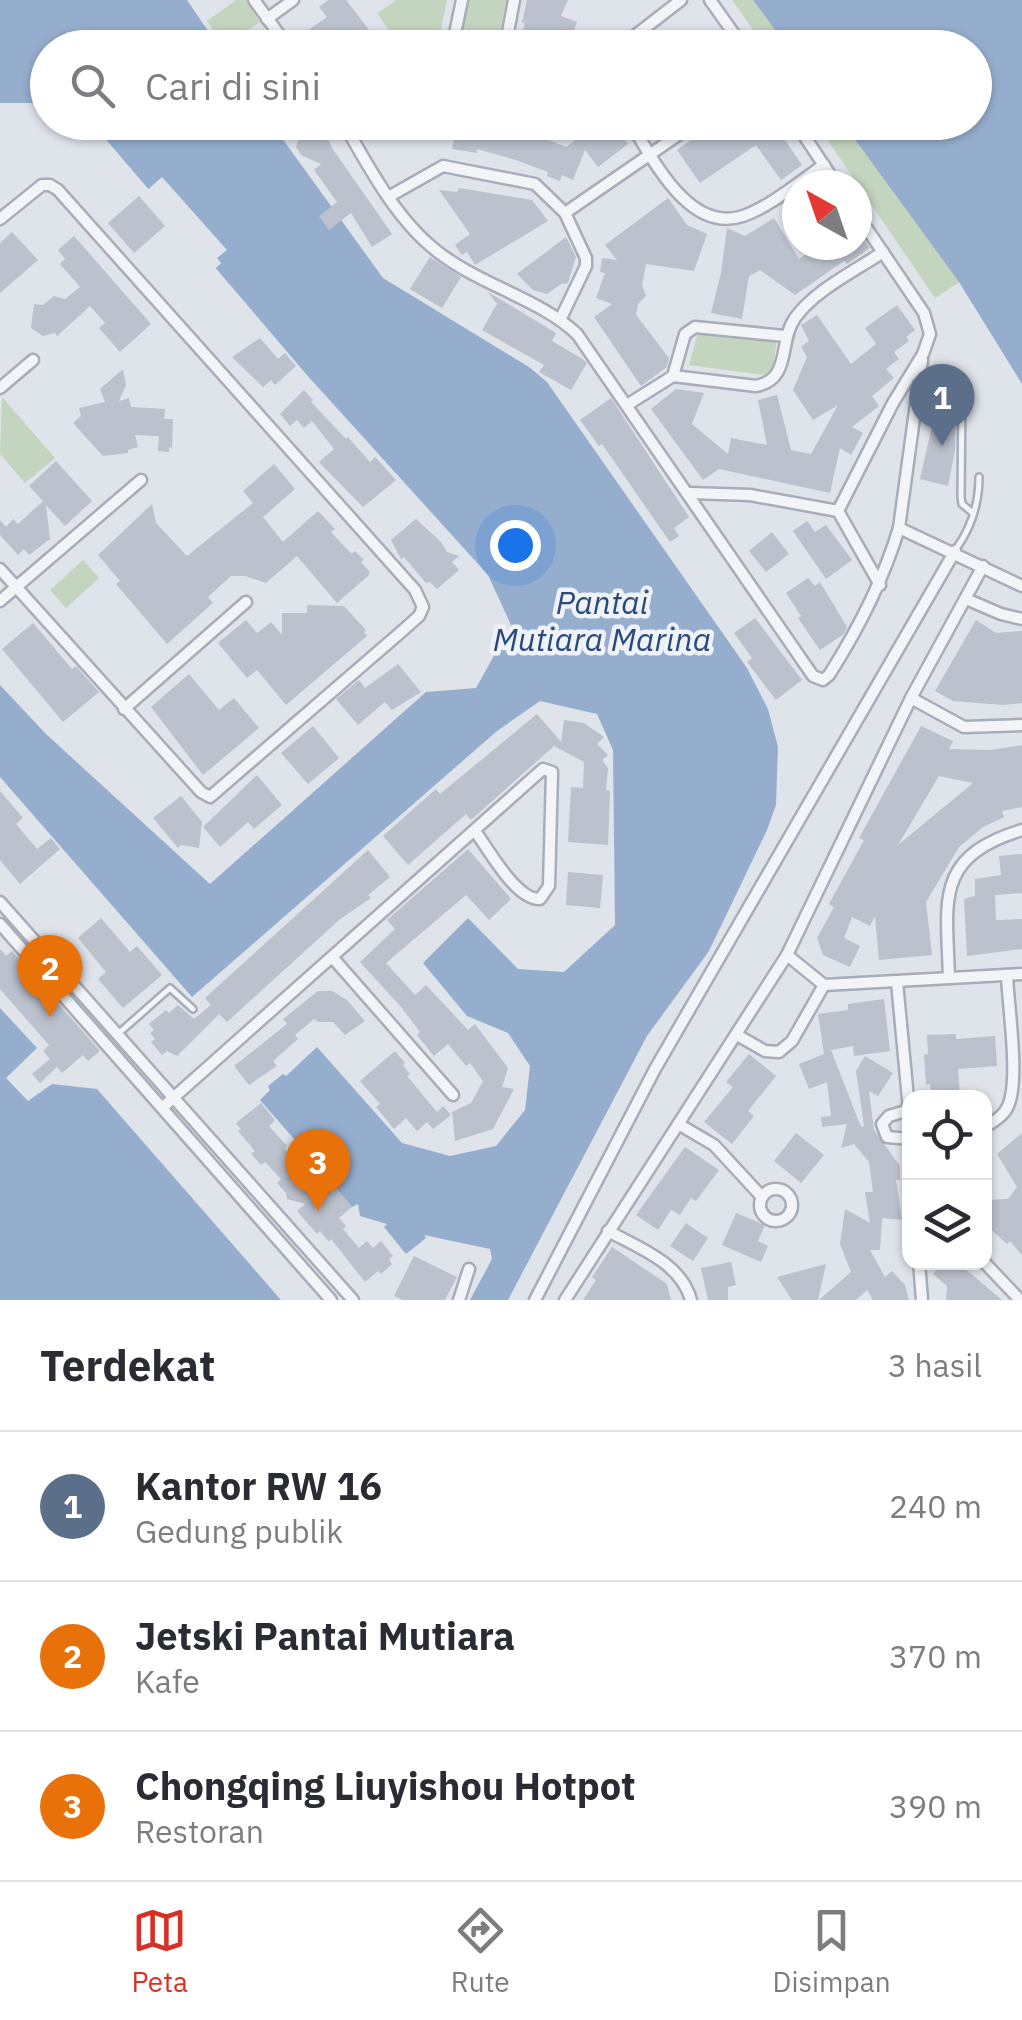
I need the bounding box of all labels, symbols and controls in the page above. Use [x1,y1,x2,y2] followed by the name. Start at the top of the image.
[30,30,992,140] search box
[65,58,120,113] icon: search
[145,61,321,110] text: Cari di sini
[782,170,872,260] north arrow
[910,364,974,446] pin: 1
[490,520,541,571] your location
[493,581,711,660] water label: Pantai Mutiara Marina
[18,934,82,1017] pin: 2
[902,1090,992,1270] map controls
[902,1090,992,1180] button: locate
[286,1128,350,1211] pin: 3
[902,1180,992,1270] button: layers
[40,1338,215,1393] text: Terdekat
[888,1344,982,1386] text: 3 hasil
[135,1461,382,1510] text: Kantor RW 16
[63,1485,82,1527] text: 1
[889,1485,982,1527] text: 240 m
[135,1510,343,1552] text: Gedung publik
[135,1611,515,1660] text: Jetski Pantai Mutiara
[63,1635,82,1677] text: 2
[889,1635,982,1677] text: 370 m
[135,1660,200,1702] text: Kafe
[135,1761,636,1810] text: Chongqing Liuyishou Hotpot
[63,1785,82,1827] text: 3
[889,1785,982,1827] text: 390 m
[135,1810,264,1852] text: Restoran
[131,1903,188,2000] tab: Peta
[451,1903,510,2000] tab: Rute
[773,1903,891,2000] tab: Disimpan

